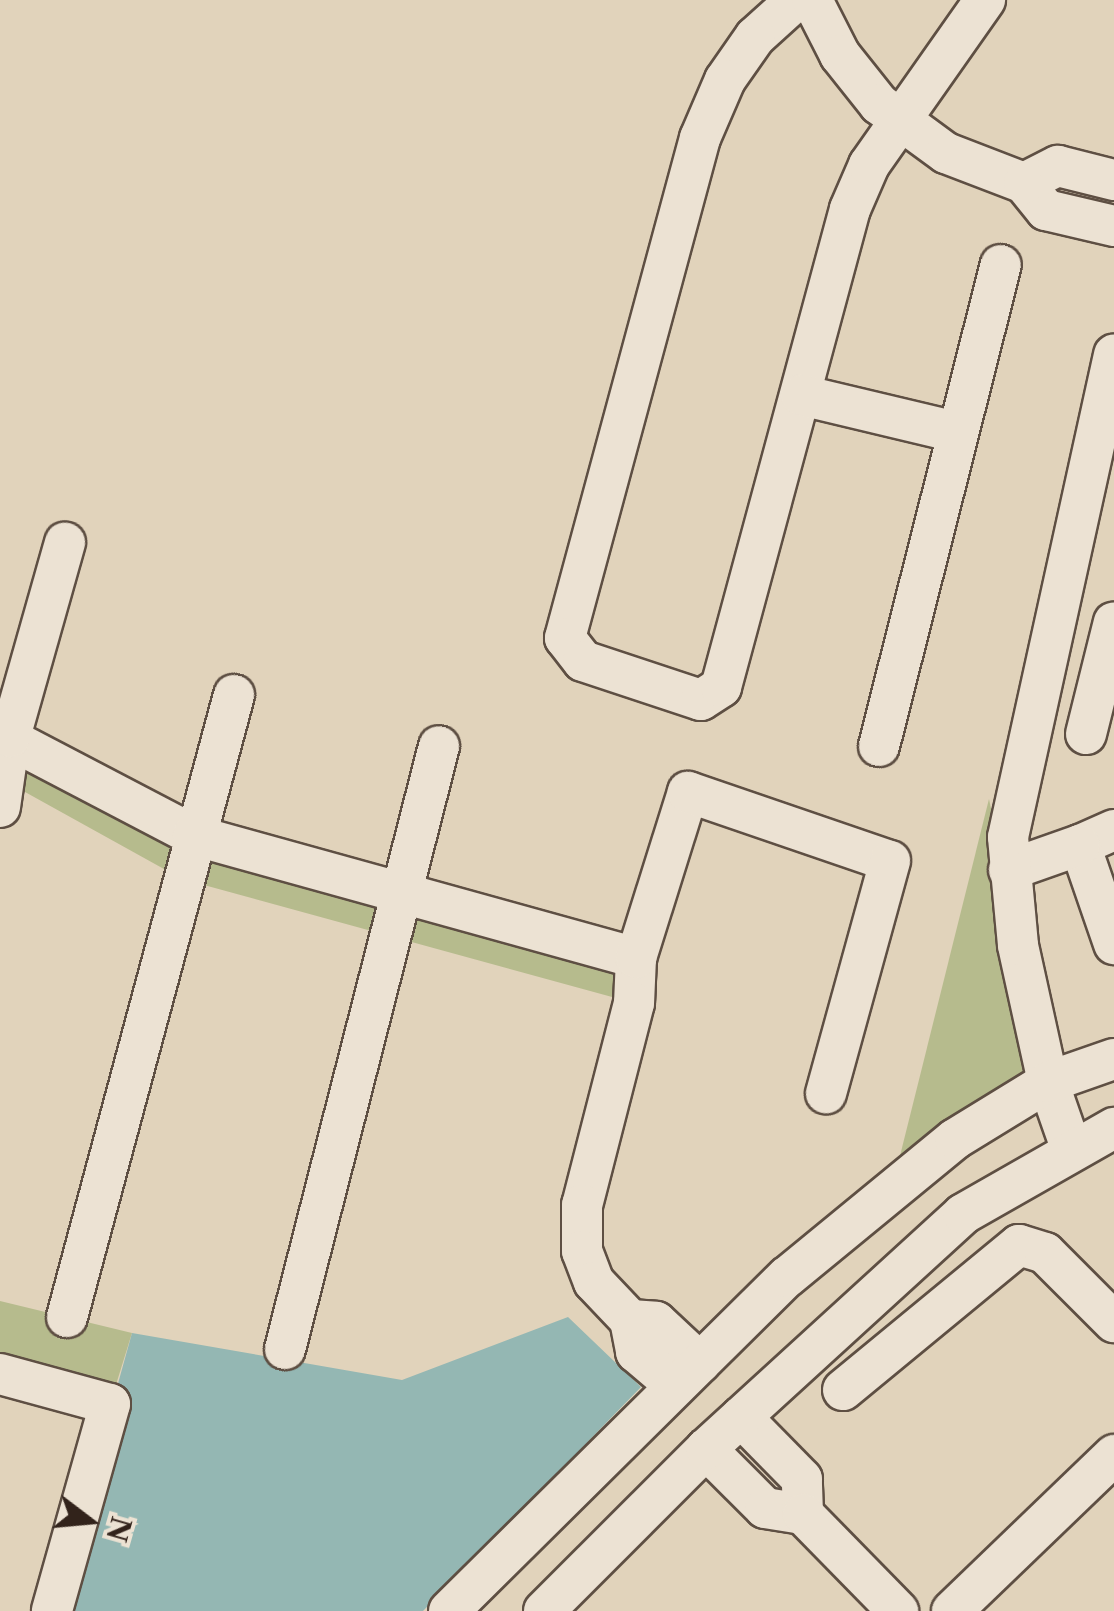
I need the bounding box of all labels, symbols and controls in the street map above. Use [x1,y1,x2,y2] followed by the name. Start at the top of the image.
[40,1471,140,1571] north arrow
[99,1513,139,1546] text: N

